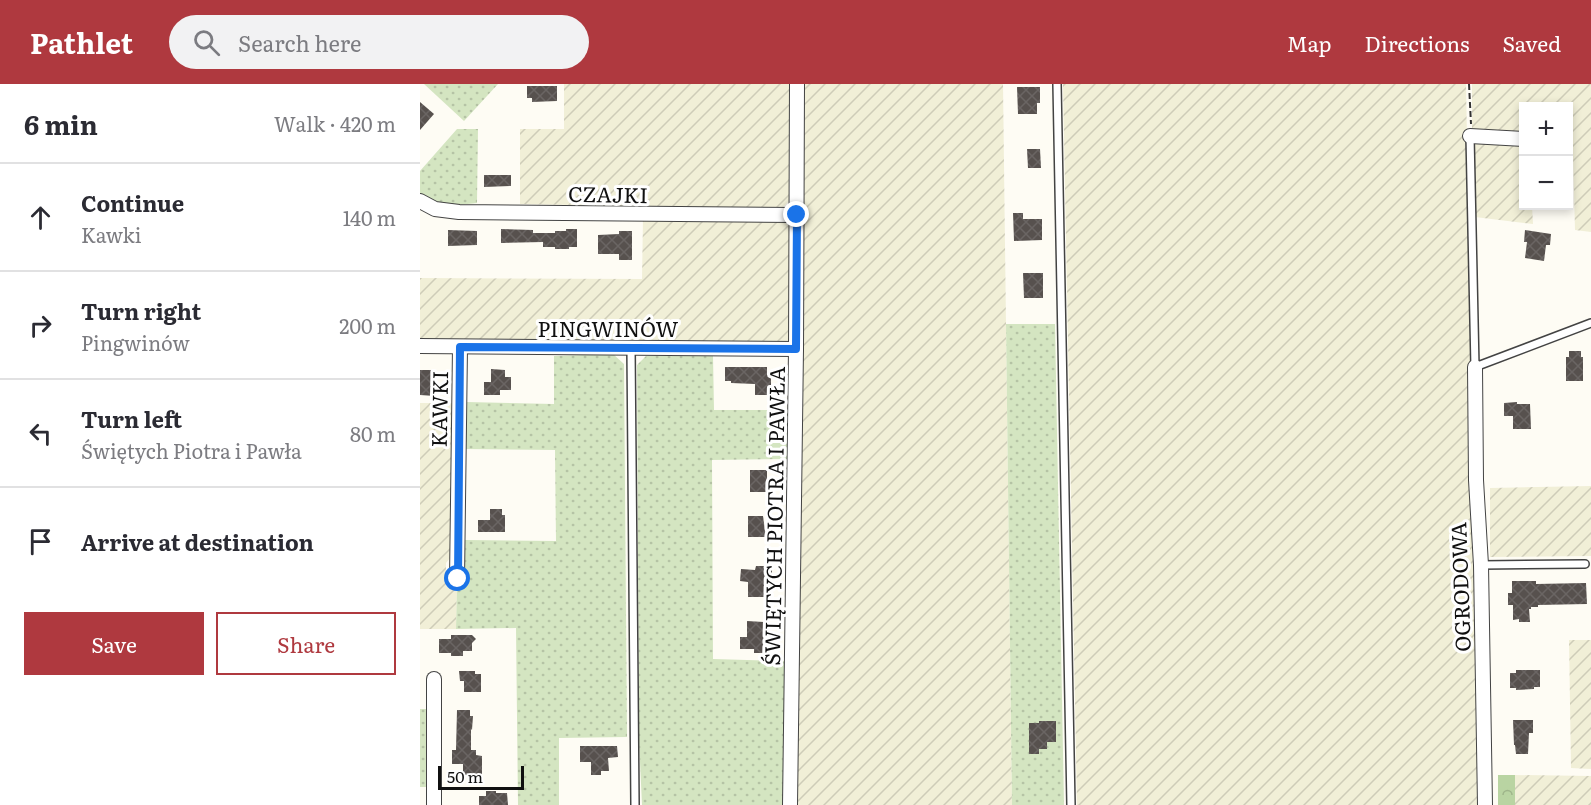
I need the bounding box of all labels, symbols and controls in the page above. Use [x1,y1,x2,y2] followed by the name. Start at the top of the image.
[169,15,589,69] search box
[30,21,133,63] text: Pathlet
[190,26,223,59] icon: search
[238,26,361,59] text: Search here
[1287,27,1332,58] text: Map
[1365,27,1470,58] text: Directions
[1503,27,1561,58] text: Saved
[1519,102,1573,210] map controls
[1519,102,1573,156] button: +
[24,104,98,143] text: 6 min
[274,108,396,138] text: Walk · 420 m
[1519,156,1573,210] button: −
[568,177,648,209] street label: CZAJKI
[81,186,184,219] text: Continue
[24,201,57,234] icon: ahead
[783,201,809,227] route end
[343,202,396,232] text: 140 m
[81,219,141,249] text: Kawki
[81,294,201,327] text: Turn right
[24,309,57,342] icon: right
[339,310,396,340] text: 200 m
[537,312,679,343] street label: PINGWINÓW
[81,327,190,357] text: Pingwinów
[755,366,791,666] street label: ŚWIĘTYCH PIOTRA I PAWŁA
[422,370,454,448] street label: KAWKI
[81,402,182,435] text: Turn left
[24,417,57,450] icon: left
[350,418,396,448] text: 80 m
[81,435,302,465] text: Świętych Piotra i Pawła
[1441,521,1477,652] street label: OGRODOWA
[24,525,57,558] icon: arrive
[81,525,314,558] text: Arrive at destination
[444,565,470,591] route start
[24,612,204,675] button: Save
[216,612,396,675] button: Share
[438,763,524,790] scale bar
[447,764,483,788] text: 50 m

